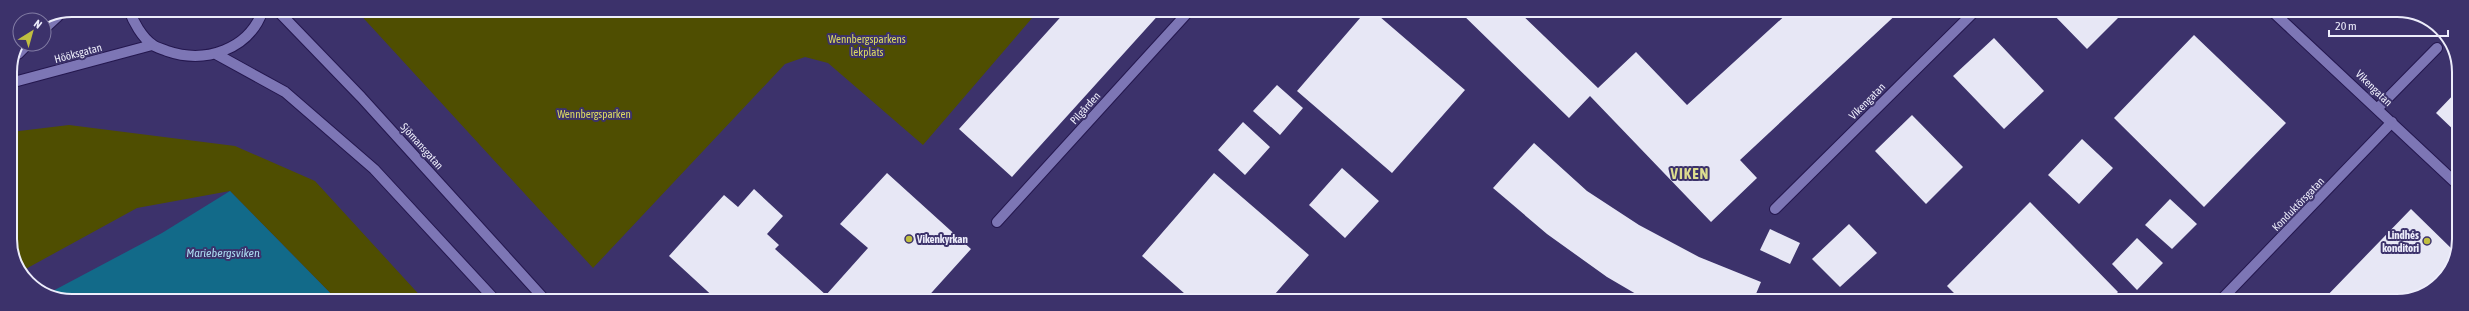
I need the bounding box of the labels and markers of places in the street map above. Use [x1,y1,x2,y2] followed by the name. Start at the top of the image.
[2382,229,2419,254] place label: Lindhés konditori
[916,233,968,245] place label: Vikenkyrkan
[904,234,914,244] marker: Vikenkyrkan
[2422,236,2432,246] marker: Lindhés konditori

